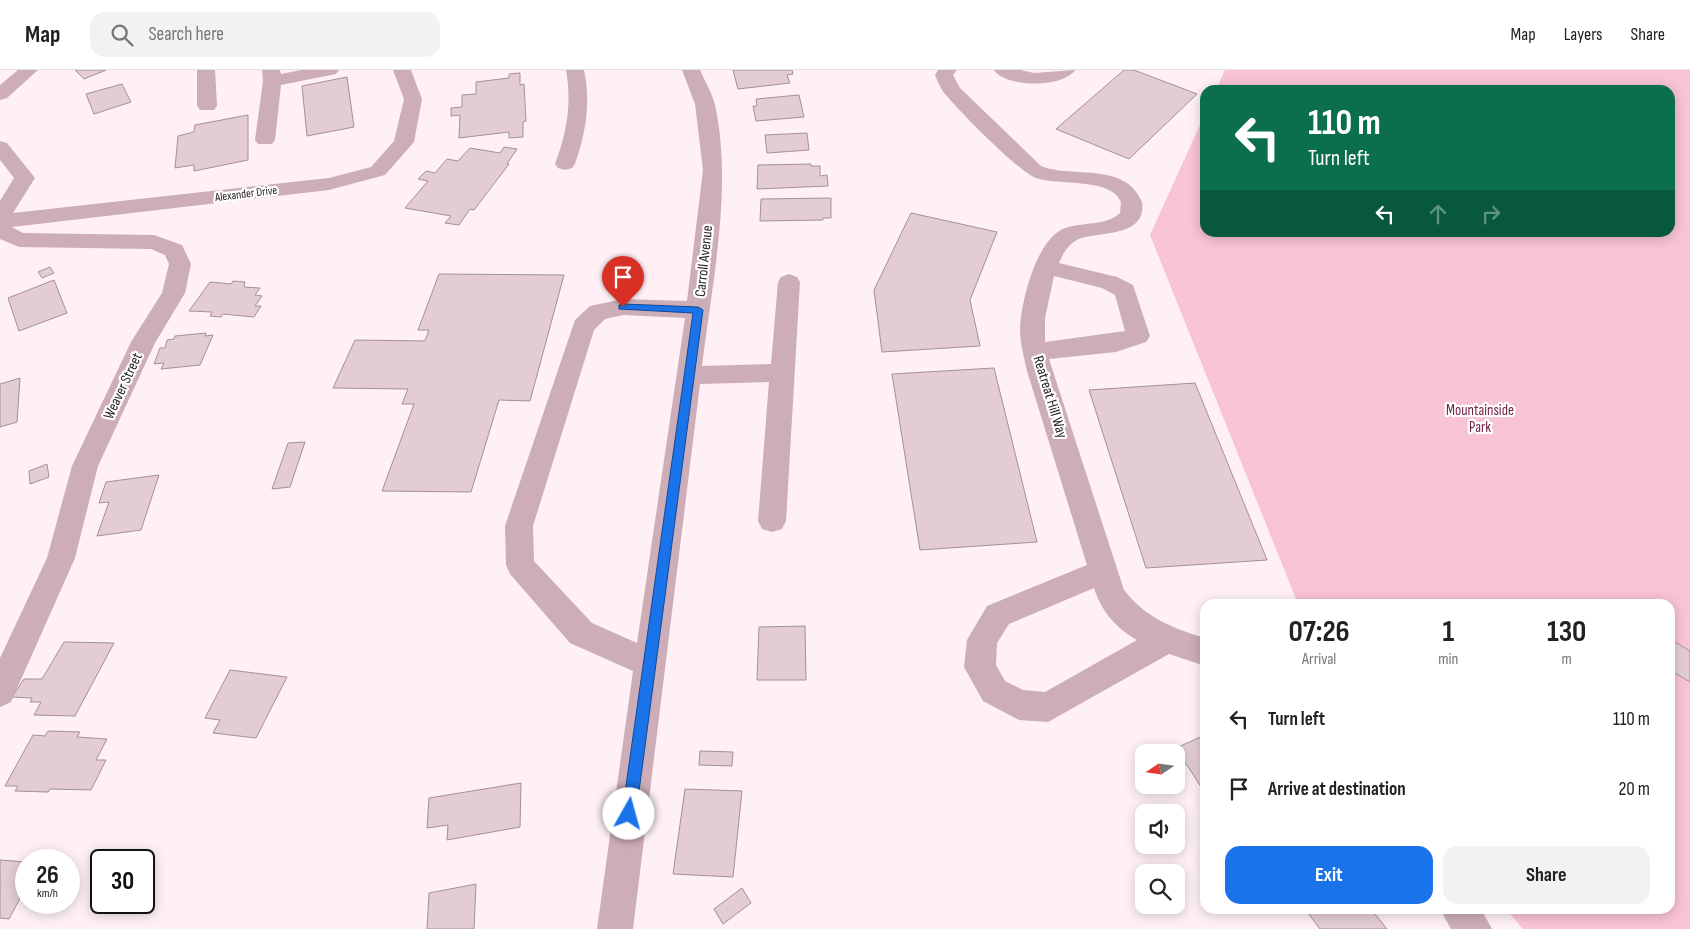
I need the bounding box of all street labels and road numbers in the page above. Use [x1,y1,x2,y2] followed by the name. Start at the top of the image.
[213,183,278,205] street label: Alexander Drive
[691,224,717,298] street label: Carroll Avenue
[99,349,147,422] street label: Weaver Street
[1028,354,1072,441] street label: Reatreat Hill Way

